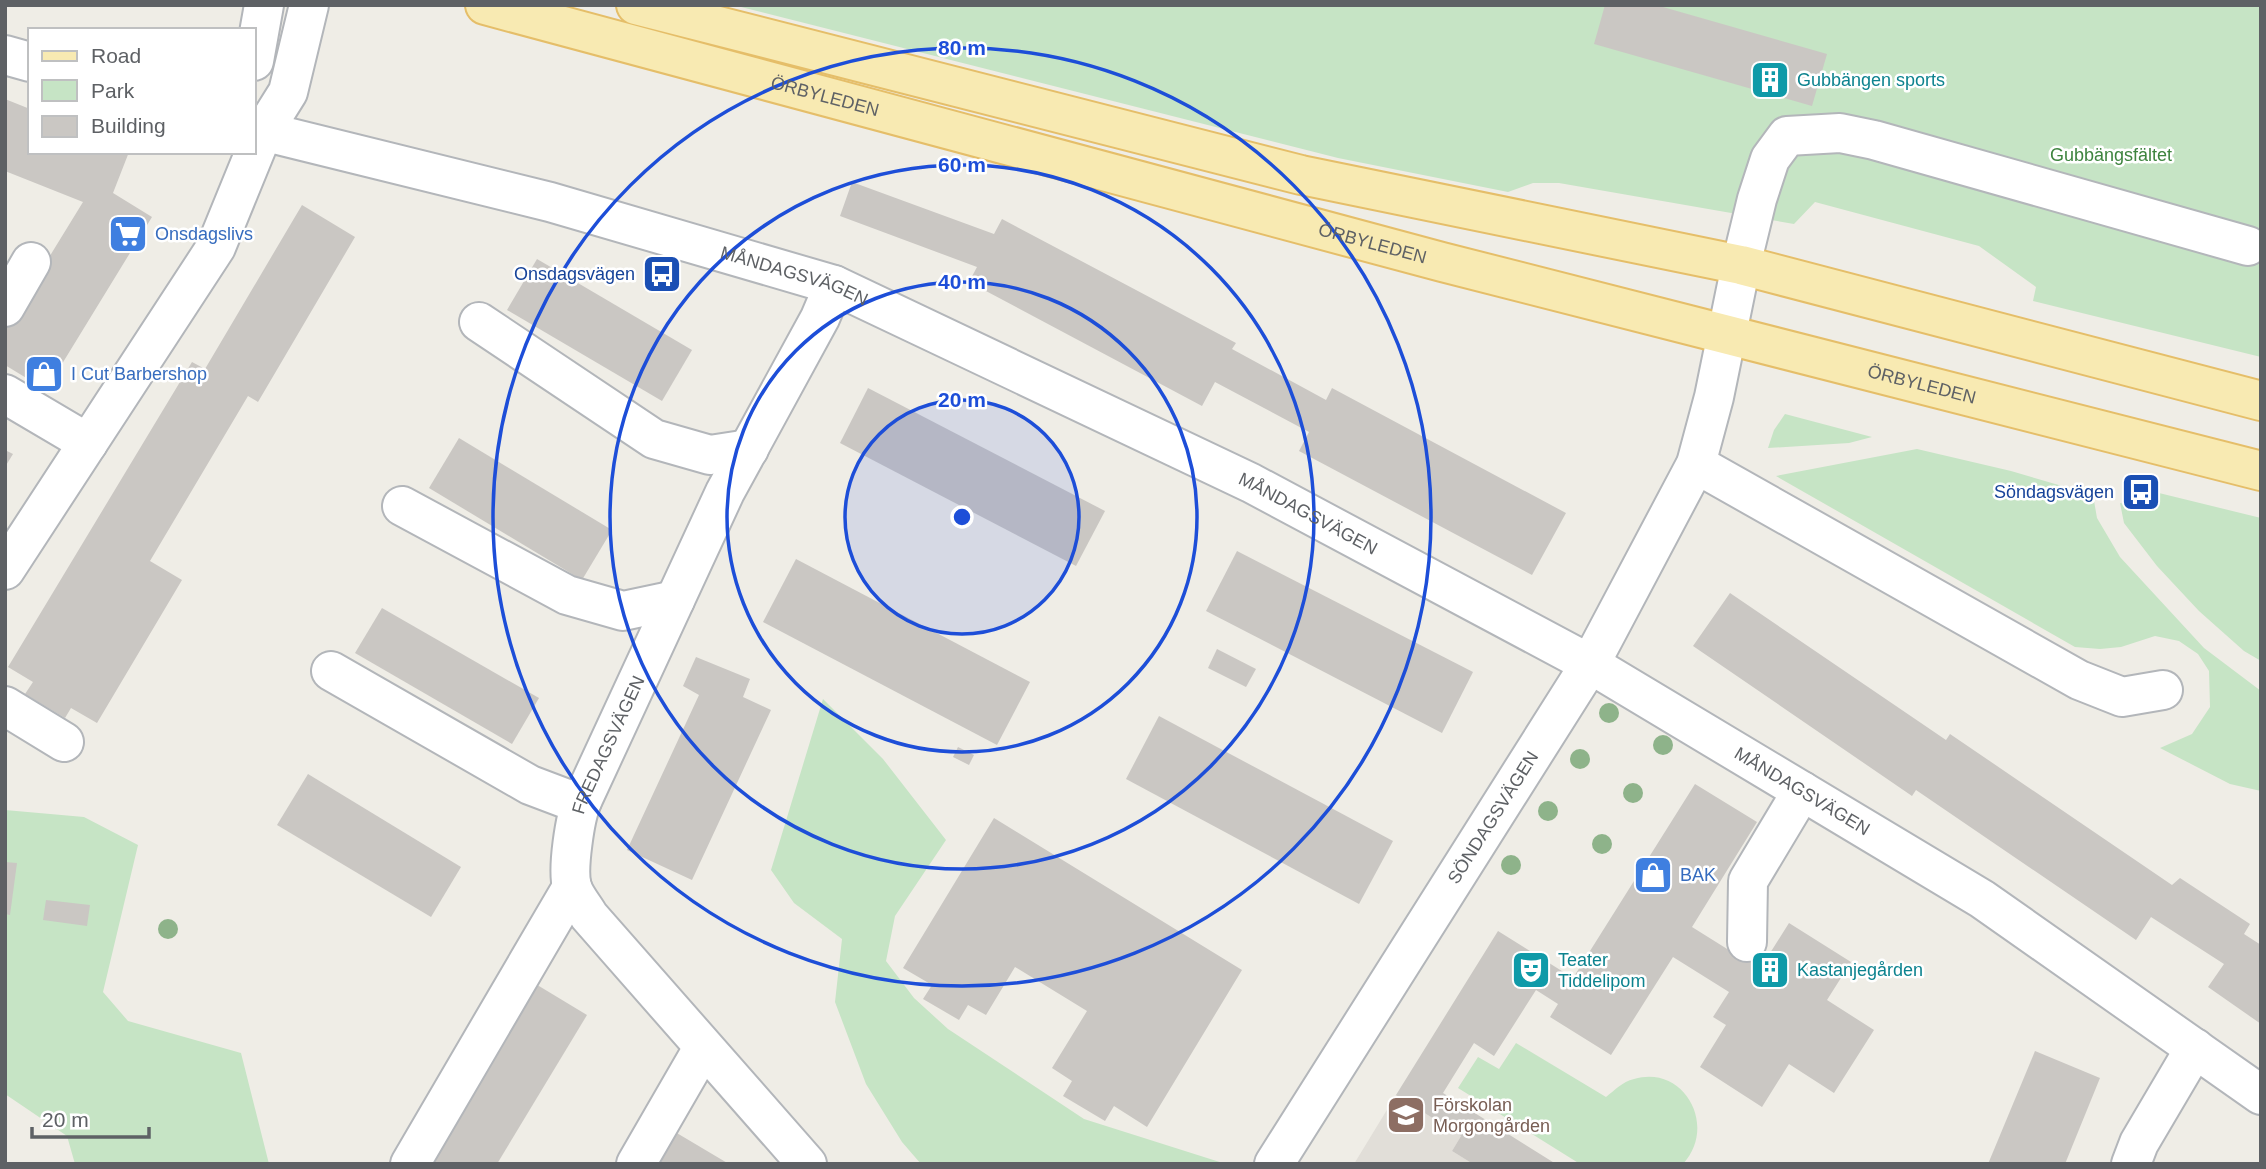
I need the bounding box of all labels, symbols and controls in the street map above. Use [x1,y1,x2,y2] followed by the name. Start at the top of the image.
[28,28,256,154] legend
[938,36,986,59] text: 80 m
[91,44,141,67] text: Road
[1749,59,1791,101] building icon: Gubbängen sports
[1797,70,1945,90] place label: Gubbängen sports
[769,72,881,120] street label: ÖRBYLEDEN
[91,79,135,102] text: Park
[91,114,166,137] text: Building
[2050,145,2172,165] park label: Gubbängsfältet
[938,153,986,176] text: 60 m
[107,213,149,255] supermarket icon: Onsdagslivs
[1316,219,1429,267] street label: ÖRBYLEDEN
[155,224,253,244] place label: Onsdagslivs
[718,242,871,310] street label: MÅNDAGSVÄGEN
[641,253,683,295] bus stop icon: Onsdagsvägen
[514,264,635,284] place label: Onsdagsvägen
[938,270,986,293] text: 40 m
[23,353,65,395] shop icon: I Cut Barbershop
[1865,361,1978,408] street label: ÖRBYLEDEN
[71,364,207,384] place label: I Cut Barbershop
[938,388,986,411] text: 20 m
[1235,469,1381,559] street label: MÅNDAGSVÄGEN
[2120,471,2162,513] bus stop icon: Söndagsvägen
[1994,482,2114,502] place label: Söndagsvägen
[950,505,974,529] centre of rings
[568,673,649,816] street label: FREDAGSVÄGEN
[1731,743,1873,839] street label: MÅNDAGSVÄGEN
[1444,747,1542,887] street label: SÖNDAGSVÄGEN
[1632,854,1674,896] shop icon: BAK
[1680,865,1716,885] place label: BAK
[1510,949,1552,991] theatre icon: Teater Tiddelipom
[1749,949,1791,991] building icon: Kastanjegården
[1558,950,1645,991] place label: Teater Tiddelipom
[1797,960,1923,980] place label: Kastanjegården
[1385,1094,1427,1136] school or university icon: Förskolan Morgongården
[1433,1095,1550,1136] place label: Förskolan Morgongården
[32,1096,149,1140] scale bar
[42,1108,89,1131] text: 20 m

